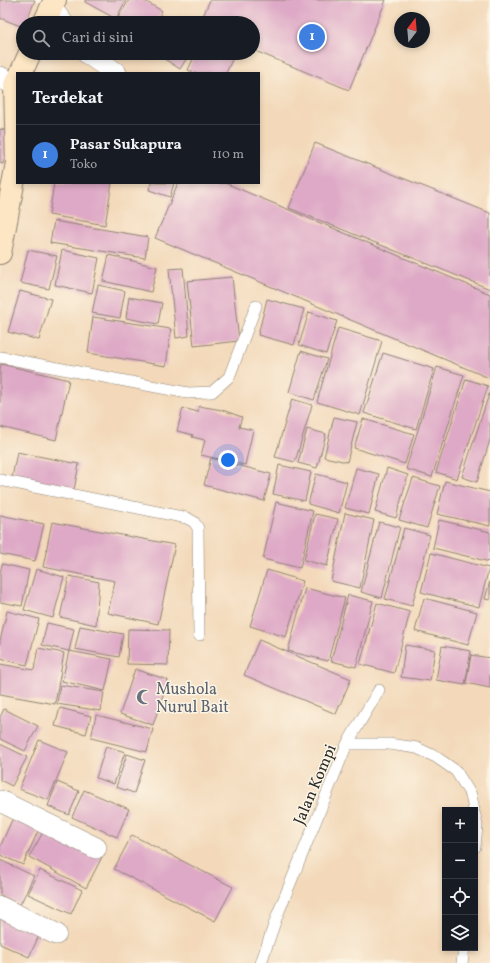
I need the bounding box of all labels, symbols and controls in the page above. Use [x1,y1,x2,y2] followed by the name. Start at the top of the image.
[394,12,430,48] north arrow
[16,16,260,60] search box
[299,22,325,52] pin: 1
[30,27,52,49] icon: search
[62,28,133,49] text: Cari di sini
[32,87,103,110] text: Terdekat
[70,135,182,156] text: Pasar Sukapura
[42,146,48,164] text: 1
[212,146,244,164] text: 110 m
[70,156,97,174] text: Toko
[218,450,238,470] your location
[156,679,229,719] place label: Mushola Nurul Bait
[135,688,153,706] mosque icon: Mushola Nurul Bait
[289,741,343,828] street label: Jalan Kompi
[442,807,478,951] map controls
[442,807,478,843] button: +
[442,843,478,879] button: −
[442,879,478,915] button: locate
[442,915,478,951] button: layers

